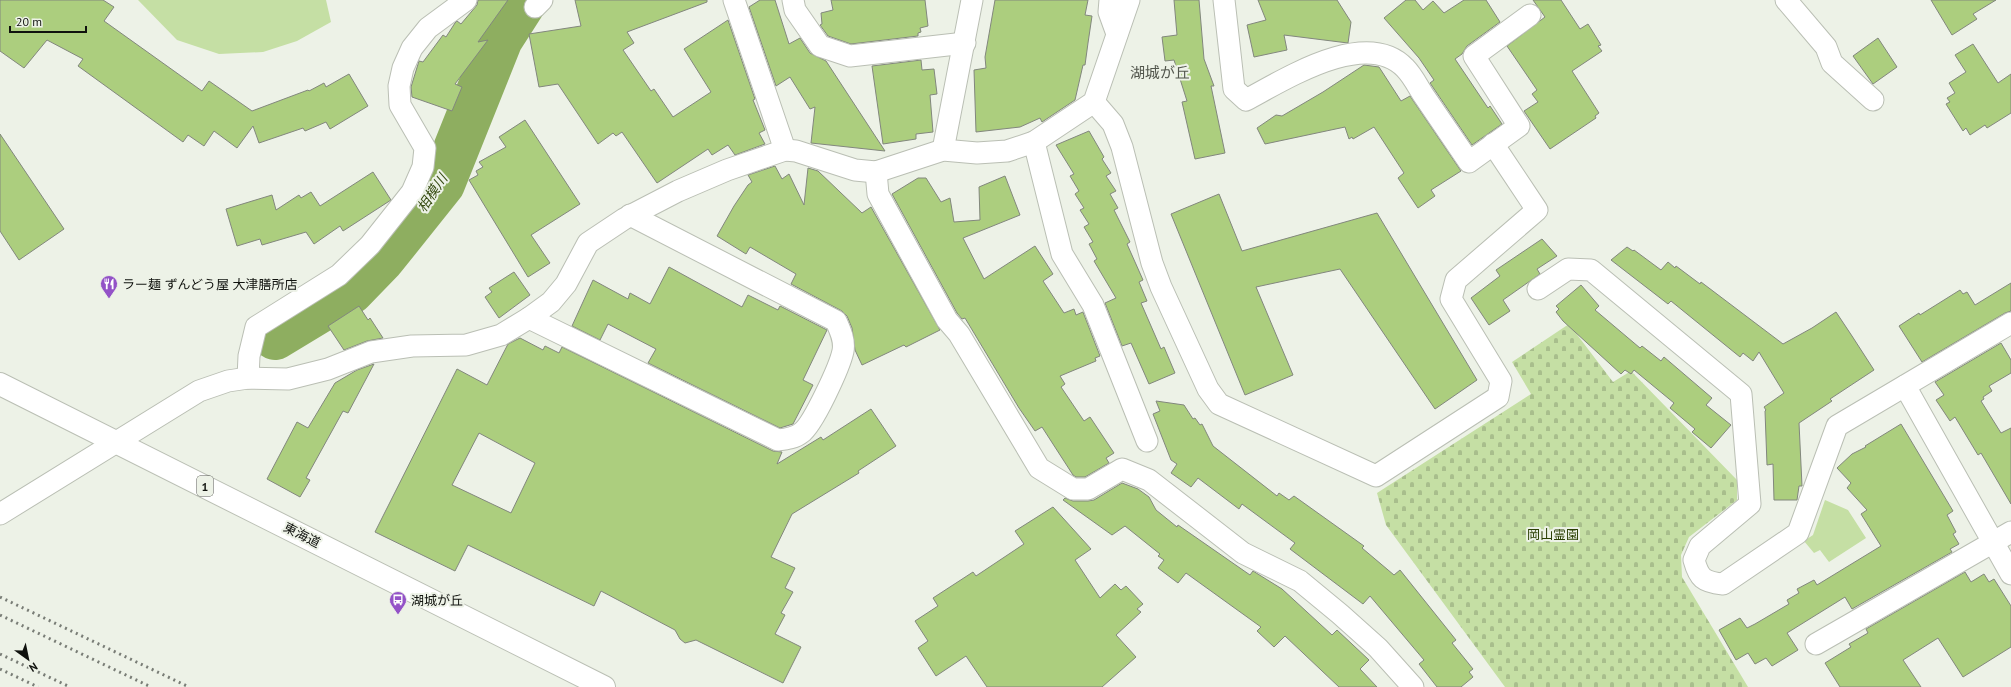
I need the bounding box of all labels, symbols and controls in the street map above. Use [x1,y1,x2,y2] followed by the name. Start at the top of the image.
[10,8,86,34] scale bar
[16,14,42,29] text: 20 m
[1130,63,1190,82] district label: 湖城が丘
[413,169,452,215] water label: 相模川
[99,274,119,299] restaurant icon: ラー麺 ずんどう屋 大津膳所店
[122,276,298,293] place label: ラー麺 ずんどう屋 大津膳所店
[197,476,213,496] road number: 1
[281,519,323,551] street label: 東海道
[1527,526,1579,543] park label: 岡山霊園
[388,590,408,615] bus stop icon: 湖城が丘
[411,592,463,609] place label: 湖城が丘
[8,639,48,679] north arrow
[27,660,40,675] text: N

